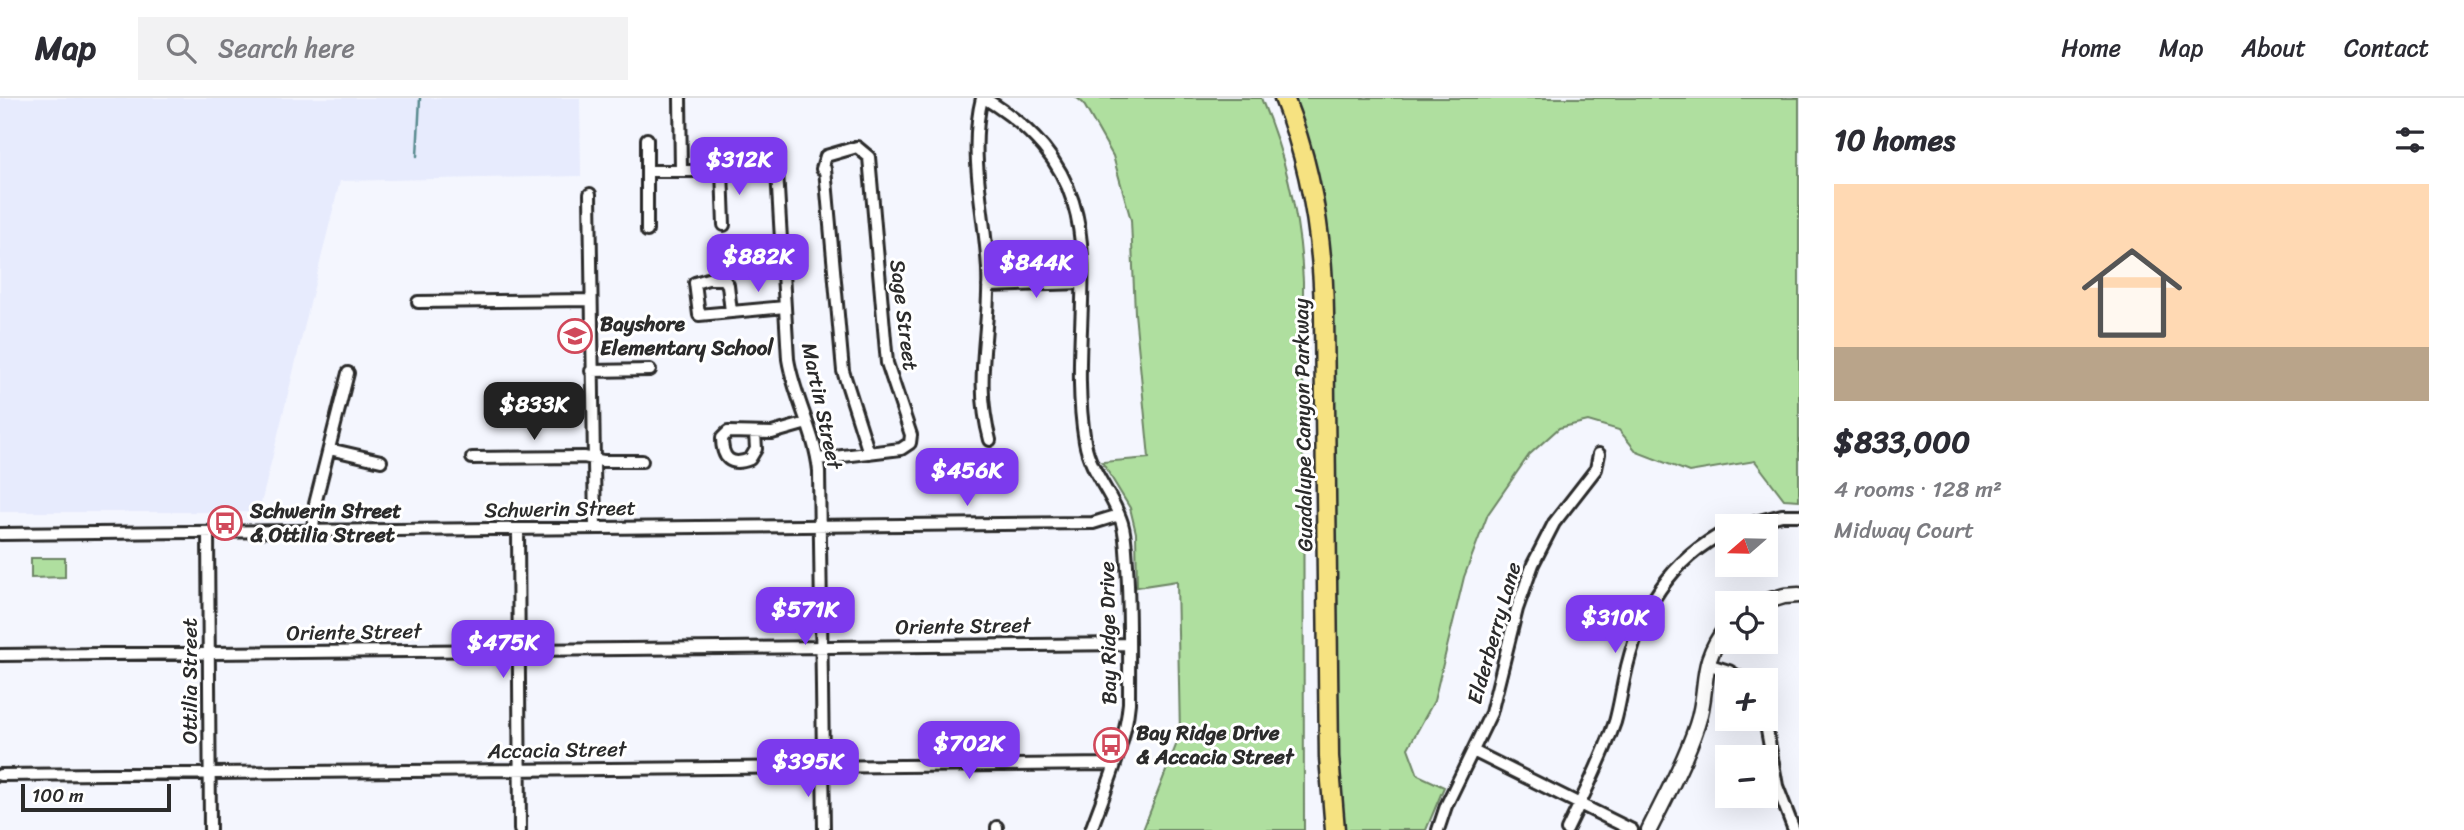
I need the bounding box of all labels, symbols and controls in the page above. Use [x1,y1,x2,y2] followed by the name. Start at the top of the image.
[138,17,628,80] search box
[35,19,96,77] text: Map
[218,25,355,71] text: Search here
[2061,27,2121,69] text: Home
[2159,27,2203,69] text: Map
[2241,27,2306,69] text: About
[2344,27,2429,69] text: Contact
[162,29,200,67] icon: search
[1834,113,1955,167] text: 10 homes
[2391,121,2429,159] icon: filters
[690,138,788,197] pin: $312K
[706,139,772,180] text: $312K
[2069,230,2195,356] icon: home
[709,234,807,294] pin: $882K
[723,236,793,277] text: $882K
[987,240,1085,300] pin: $844K
[1000,242,1072,283] text: $844K
[878,257,930,373] street label: Sage Street
[1282,298,1324,552] street label: Guadalupe Canyon Parkway
[600,305,774,367] place label: Bayshore Elementary School
[556,317,594,355] school or university icon: Bayshore Elementary School
[790,339,854,474] street label: Martin Street
[485,382,583,442] pin: $833K
[500,384,568,425] text: $833K
[1834,415,1970,469] text: $833,000
[918,448,1016,508] pin: $456K
[932,450,1002,491] text: $456K
[1834,469,2002,510] text: 4 rooms · 128 m²
[484,489,636,529] street label: Schwerin Street
[249,492,402,554] place label: Schwerin Street & Ottilia Street
[206,504,244,542] bus stop icon: Schwerin Street & Ottilia Street
[1834,510,1974,551] text: Midway Court
[1715,514,1778,578] north arrow
[1715,514,1778,808] map controls
[1456,557,1532,709] street label: Elderberry Lane
[1088,561,1128,705] street label: Bay Ridge Drive
[756,588,854,647] pin: $571K
[772,589,838,630] text: $571K
[1715,591,1778,654] button: locate
[1566,596,1664,655] pin: $310K
[1582,597,1648,638] text: $310K
[895,606,1032,646] street label: Oriente Street
[286,612,423,652] street label: Oriente Street
[171,618,209,744] street label: Ottilia Street
[454,620,552,680] pin: $475K
[467,622,539,663] text: $475K
[1715,668,1778,731] button: +
[1136,714,1295,776] place label: Bay Ridge Drive & Accacia Street
[920,722,1018,781] pin: $702K
[934,723,1004,764] text: $702K
[1092,726,1130,764] bus stop icon: Bay Ridge Drive & Accacia Street
[486,730,628,770] street label: Accacia Street
[759,740,857,799] pin: $395K
[773,741,843,782] text: $395K
[1715,745,1778,808] button: −
[32,779,84,812] text: 100 m
[21,781,172,813] scale bar

